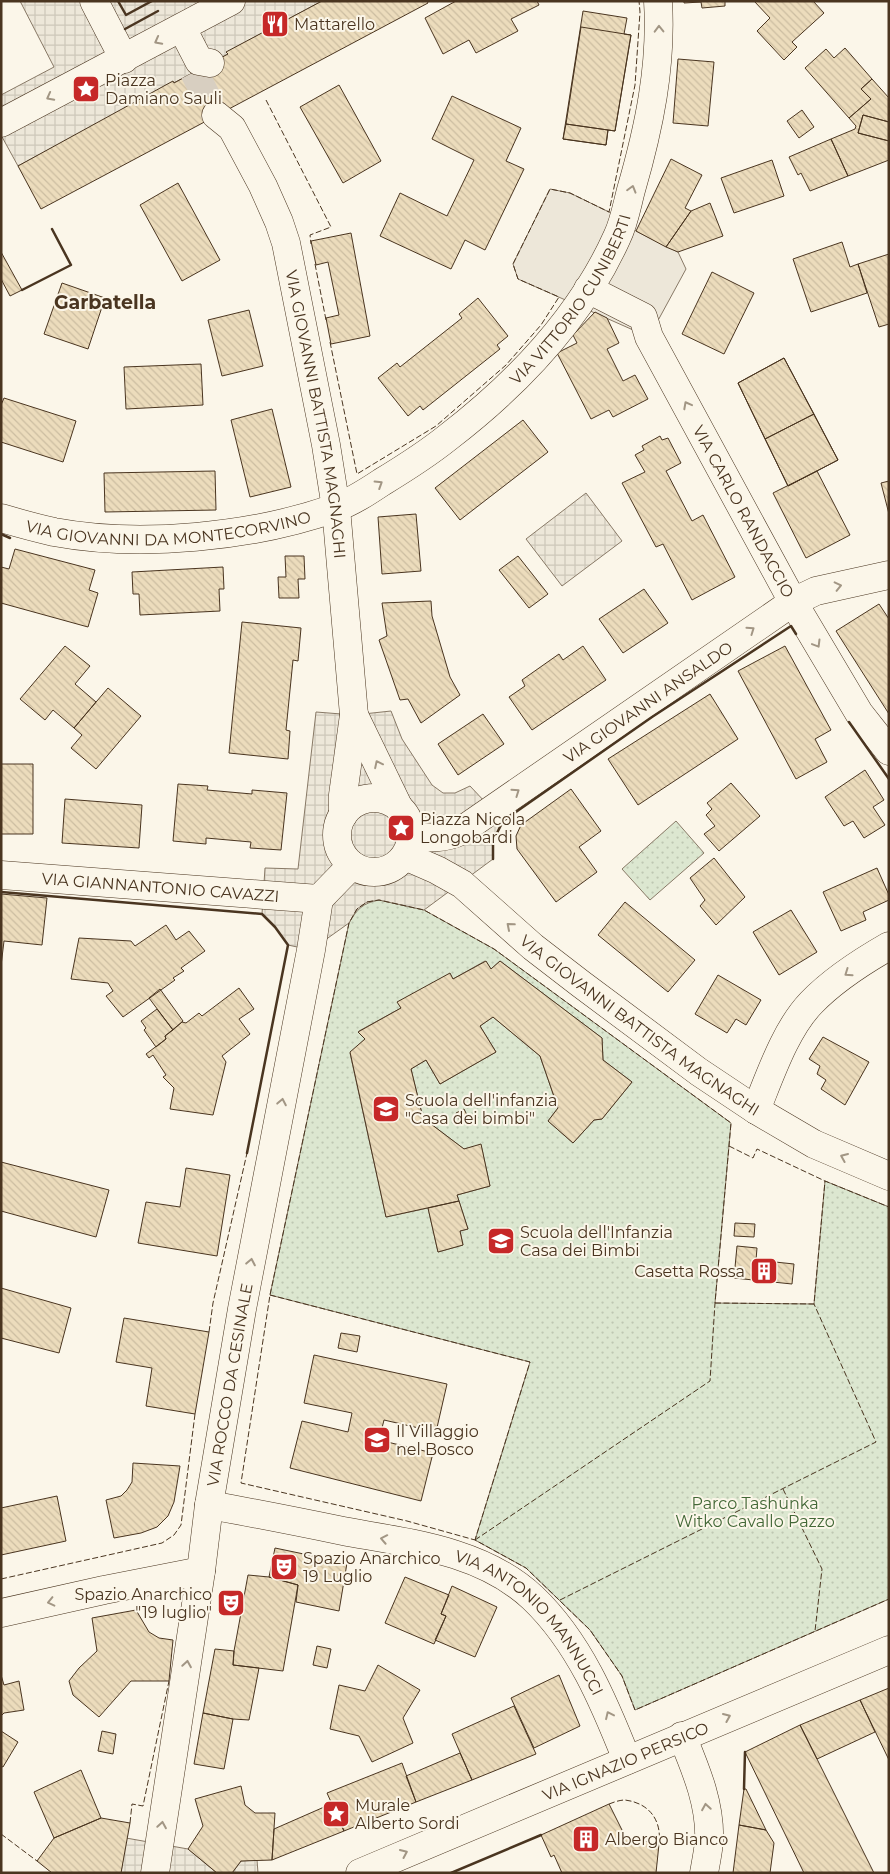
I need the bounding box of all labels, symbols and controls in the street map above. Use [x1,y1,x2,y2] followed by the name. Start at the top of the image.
[260,9,290,39] restaurant icon: Mattarello
[294,15,375,34] place label: Mattarello
[654,25,664,32] one-way arrow
[154,35,163,45] one-way arrow
[105,71,222,108] place label: Piazza Damiano Sauli
[71,74,101,104] place icon: Piazza Damiano Sauli
[46,91,55,101] one-way arrow
[626,185,636,193] one-way arrow
[506,212,634,388] street label: VIA VITTORIO CUNIBERTI
[282,268,350,559] street label: VIA GIOVANNI BATTISTA MAGNAGHI
[54,291,156,314] district label: Garbatella
[683,401,693,410] one-way arrow
[689,422,798,601] street label: VIA CARLO RANDACCIO
[373,481,382,491] one-way arrow
[24,507,313,549] street label: VIA GIOVANNI DA MONTECORVINO
[834,581,843,592] one-way arrow
[746,627,755,636] one-way arrow
[560,637,736,767] street label: VIA GIOVANNI ANSALDO
[811,638,821,647] one-way arrow
[374,760,384,769] one-way arrow
[511,789,520,798] one-way arrow
[420,810,525,847] place label: Piazza Nicola Longobardi
[386,813,416,843] place icon: Piazza Nicola Longobardi
[41,869,280,905] street label: VIA GIANNANTONIO CAVAZZI
[506,923,515,932] one-way arrow
[516,931,763,1119] street label: VIA GIOVANNI BATTISTA MAGNAGHI
[844,966,853,976] one-way arrow
[405,1091,557,1128] place label: Scuola dell'infanzia "Casa dei bimbi"
[371,1094,401,1124] school or university icon: Scuola dell'infanzia "Casa dei bimbi"
[276,1098,286,1106] one-way arrow
[840,1153,849,1163] one-way arrow
[520,1223,673,1260] place label: Scuola dell'Infanzia Casa dei Bimbi
[486,1226,516,1256] school or university icon: Scuola dell'Infanzia Casa dei Bimbi
[749,1256,779,1286] building icon: Casetta Rossa
[245,1257,256,1266] one-way arrow
[634,1262,745,1281] place label: Casetta Rossa
[203,1281,256,1488] street label: VIA ROCCO DA CESINALE
[396,1422,479,1459] place label: Il Villaggio nel Bosco
[362,1425,392,1455] school or university icon: Il Villaggio nel Bosco
[675,1494,835,1531] park label: Parco Tashunka Witko Cavallo Pazzo
[380,1534,389,1544] one-way arrow
[453,1546,607,1698] street label: VIA ANTONIO MANNUCCI
[303,1549,441,1586] place label: Spazio Anarchico 19 Luglio
[269,1552,299,1582] theatre icon: Spazio Anarchico 19 Luglio
[74,1585,212,1622] place label: Spazio Anarchico "19 luglio"
[216,1588,246,1618] theatre icon: Spazio Anarchico "19 luglio"
[46,1596,55,1607] one-way arrow
[181,1660,192,1668] one-way arrow
[604,1711,615,1720] one-way arrow
[722,1713,731,1724] one-way arrow
[539,1718,711,1805] street label: VIA IGNAZIO PERSICO
[355,1796,460,1833] place label: Murale Alberto Sordi
[321,1799,351,1829] place icon: Murale Alberto Sordi
[701,1803,711,1811] one-way arrow
[157,1820,167,1829] one-way arrow
[571,1824,601,1854] building icon: Albergo Bianco
[605,1830,728,1849] place label: Albergo Bianco
[399,1849,408,1860] one-way arrow

